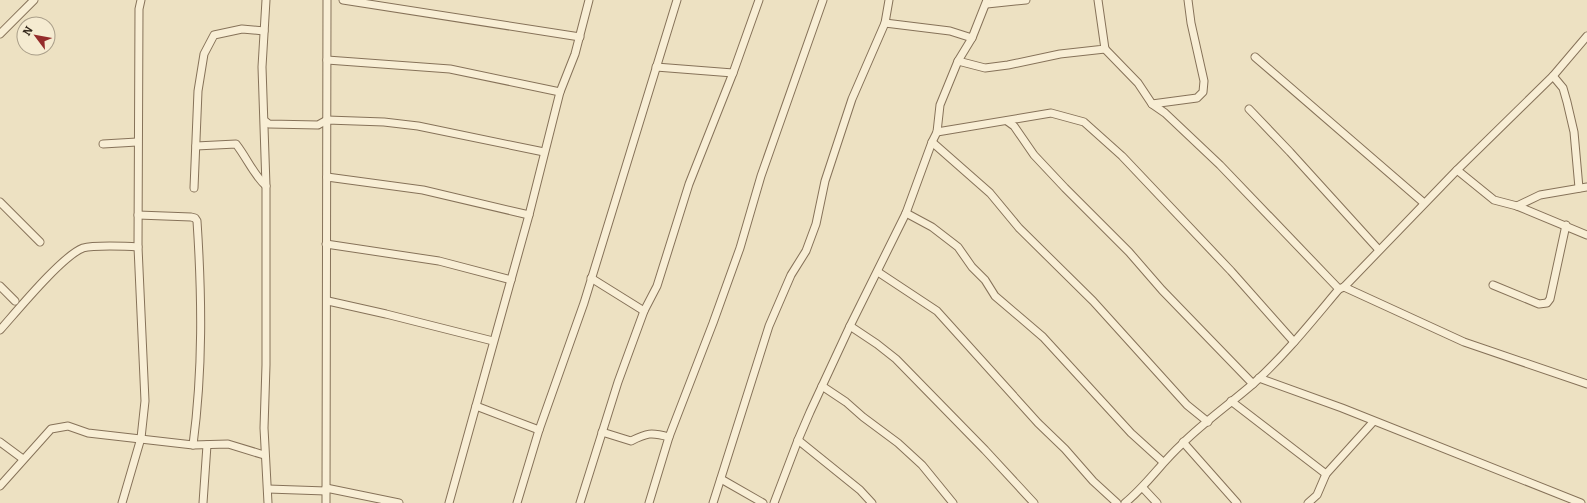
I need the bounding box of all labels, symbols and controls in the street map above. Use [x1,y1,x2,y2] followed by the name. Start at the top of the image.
[16,16,56,56] north arrow
[20,23,36,38] text: N

